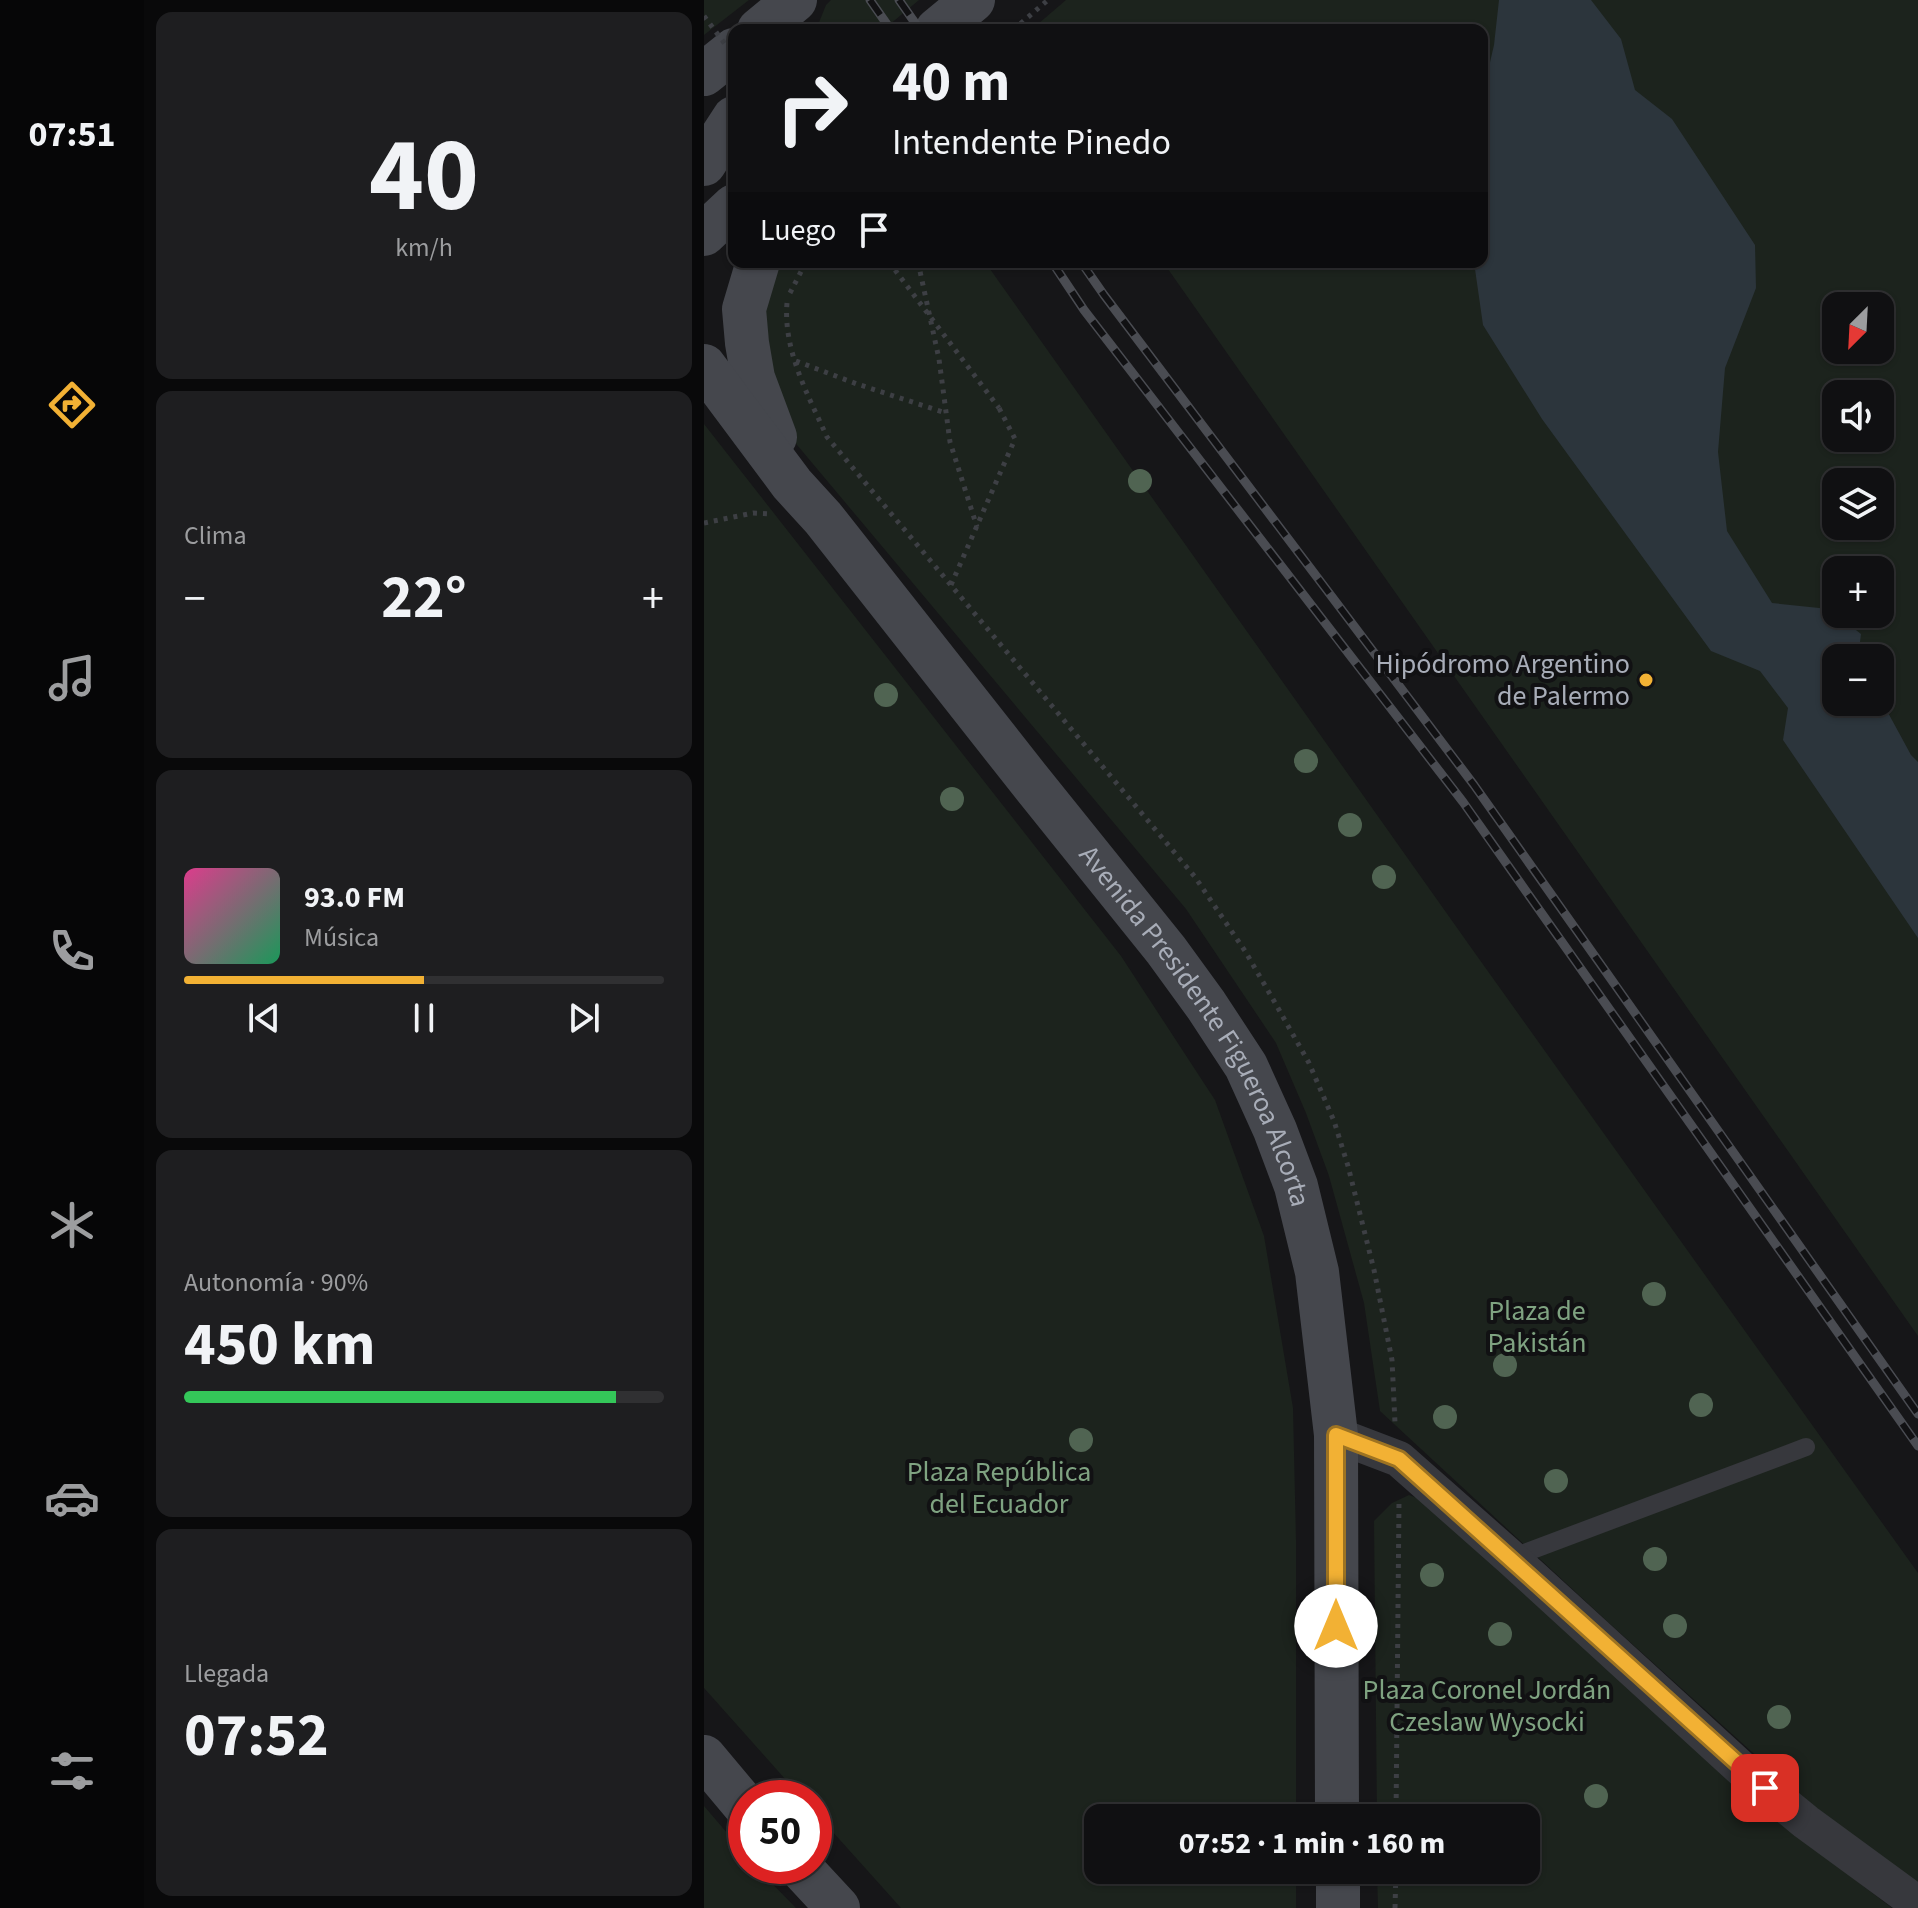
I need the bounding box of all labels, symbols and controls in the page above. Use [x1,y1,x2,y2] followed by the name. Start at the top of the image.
[892,43,1010,122] text: 40 m
[760,56,864,160] icon: right
[369,103,479,251] text: 40
[29,109,115,160] text: 07:51
[892,117,1171,168] text: Intendente Pinedo
[852,208,896,252] icon: arrive
[760,209,836,252] text: Luego
[395,229,453,266] text: km/h
[1822,292,1894,364] north arrow
[1822,292,1894,716] map controls
[44,377,100,433] icon: directions
[1822,380,1894,452] button: sound
[1822,468,1894,540] button: layers
[184,517,247,554] text: Clima
[381,556,467,641] text: 22°
[1822,556,1894,628] button: +
[184,568,206,631] text: −
[642,568,664,631] text: +
[1376,644,1630,716] place label: Hipódromo Argentino de Palermo
[1822,644,1894,716] button: −
[44,650,100,706] icon: music
[1637,671,1655,689] marker: Hipódromo Argentino de Palermo
[1069,837,1320,1211] street label: Avenida Presidente Figueroa Alcorta
[304,876,405,919] text: 93.0 FM
[304,919,379,956] text: Música
[44,923,100,979] icon: phone
[242,996,286,1040] icon: previous
[402,996,446,1040] icon: pause
[562,996,606,1040] icon: next
[44,1197,100,1253] icon: climate
[184,1264,368,1301] text: Autonomía · 90%
[1488,1291,1586,1363] park label: Plaza de Pakistán
[184,1303,375,1388] text: 450 km
[907,1452,1091,1524] park label: Plaza República del Ecuador
[44,1470,100,1526] icon: car
[1294,1584,1378,1668] position arrow
[184,1655,269,1692] text: Llegada
[1363,1670,1611,1742] park label: Plaza Coronel Jordán Czeslaw Wysocki
[184,1694,329,1779] text: 07:52
[44,1743,100,1799] icon: filters
[1731,1754,1799,1822] pin
[1743,1766,1787,1810] icon: arrive
[728,1780,832,1884] speed limit sign: 50
[1179,1822,1445,1865] text: 07:52 · 1 min · 160 m

